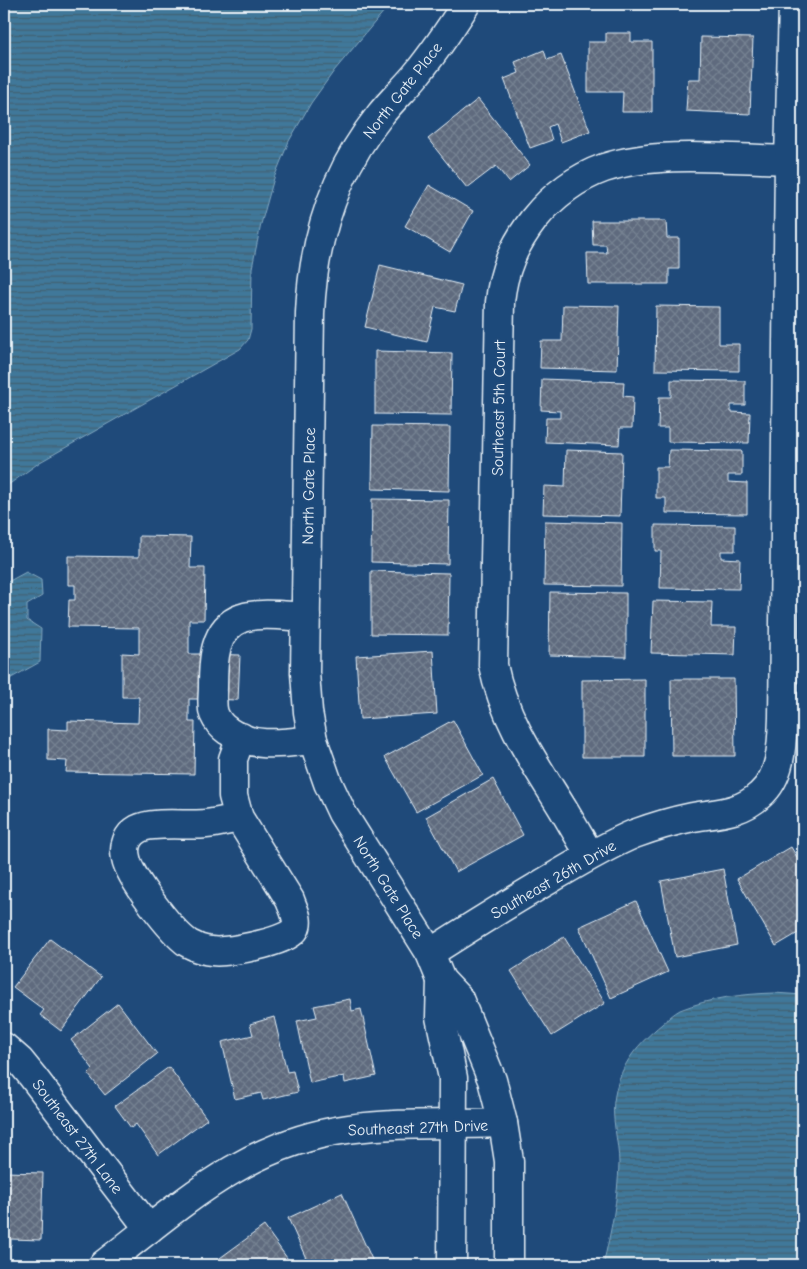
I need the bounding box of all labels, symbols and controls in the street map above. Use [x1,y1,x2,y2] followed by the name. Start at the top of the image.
[360,39,446,142] street label: North Gate Place
[489,339,509,476] street label: Southeast 5th Court
[299,427,319,545] street label: North Gate Place
[349,833,427,942] street label: North Gate Place
[488,837,619,923] street label: Southeast 26th Drive
[28,1076,126,1197] street label: Southeast 27th Lane
[348,1117,488,1139] street label: Southeast 27th Drive

